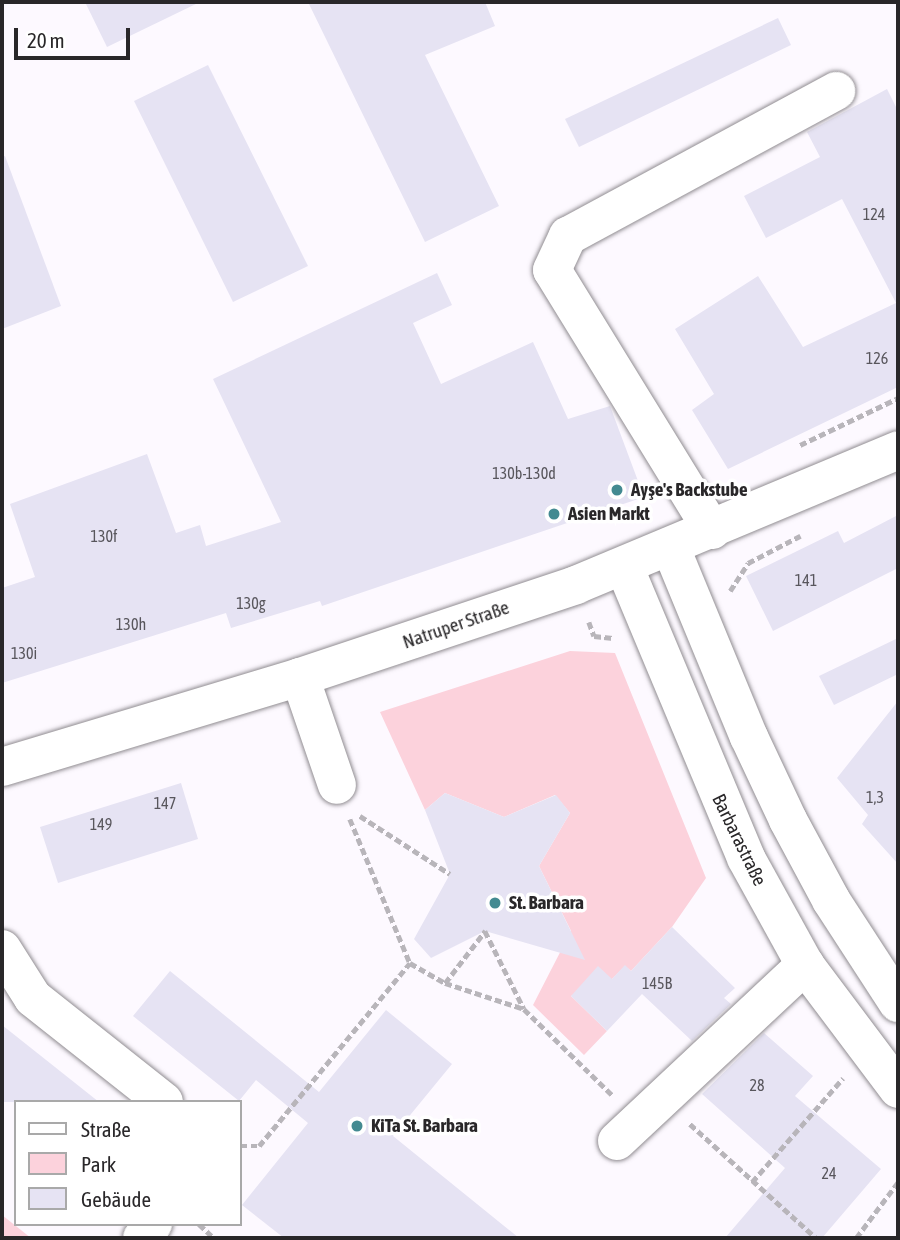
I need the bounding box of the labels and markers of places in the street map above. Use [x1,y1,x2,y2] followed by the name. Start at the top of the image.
[631,479,748,501] place label: Ayşe's Backstube
[609,482,625,498] marker: Ayşe's Backstube
[568,503,650,525] place label: Asien Markt
[546,506,562,522] marker: Asien Markt
[509,892,584,914] place label: St. Barbara
[487,895,503,911] marker: St. Barbara
[371,1115,478,1137] place label: KiTa St. Barbara
[349,1118,365,1134] marker: KiTa St. Barbara

